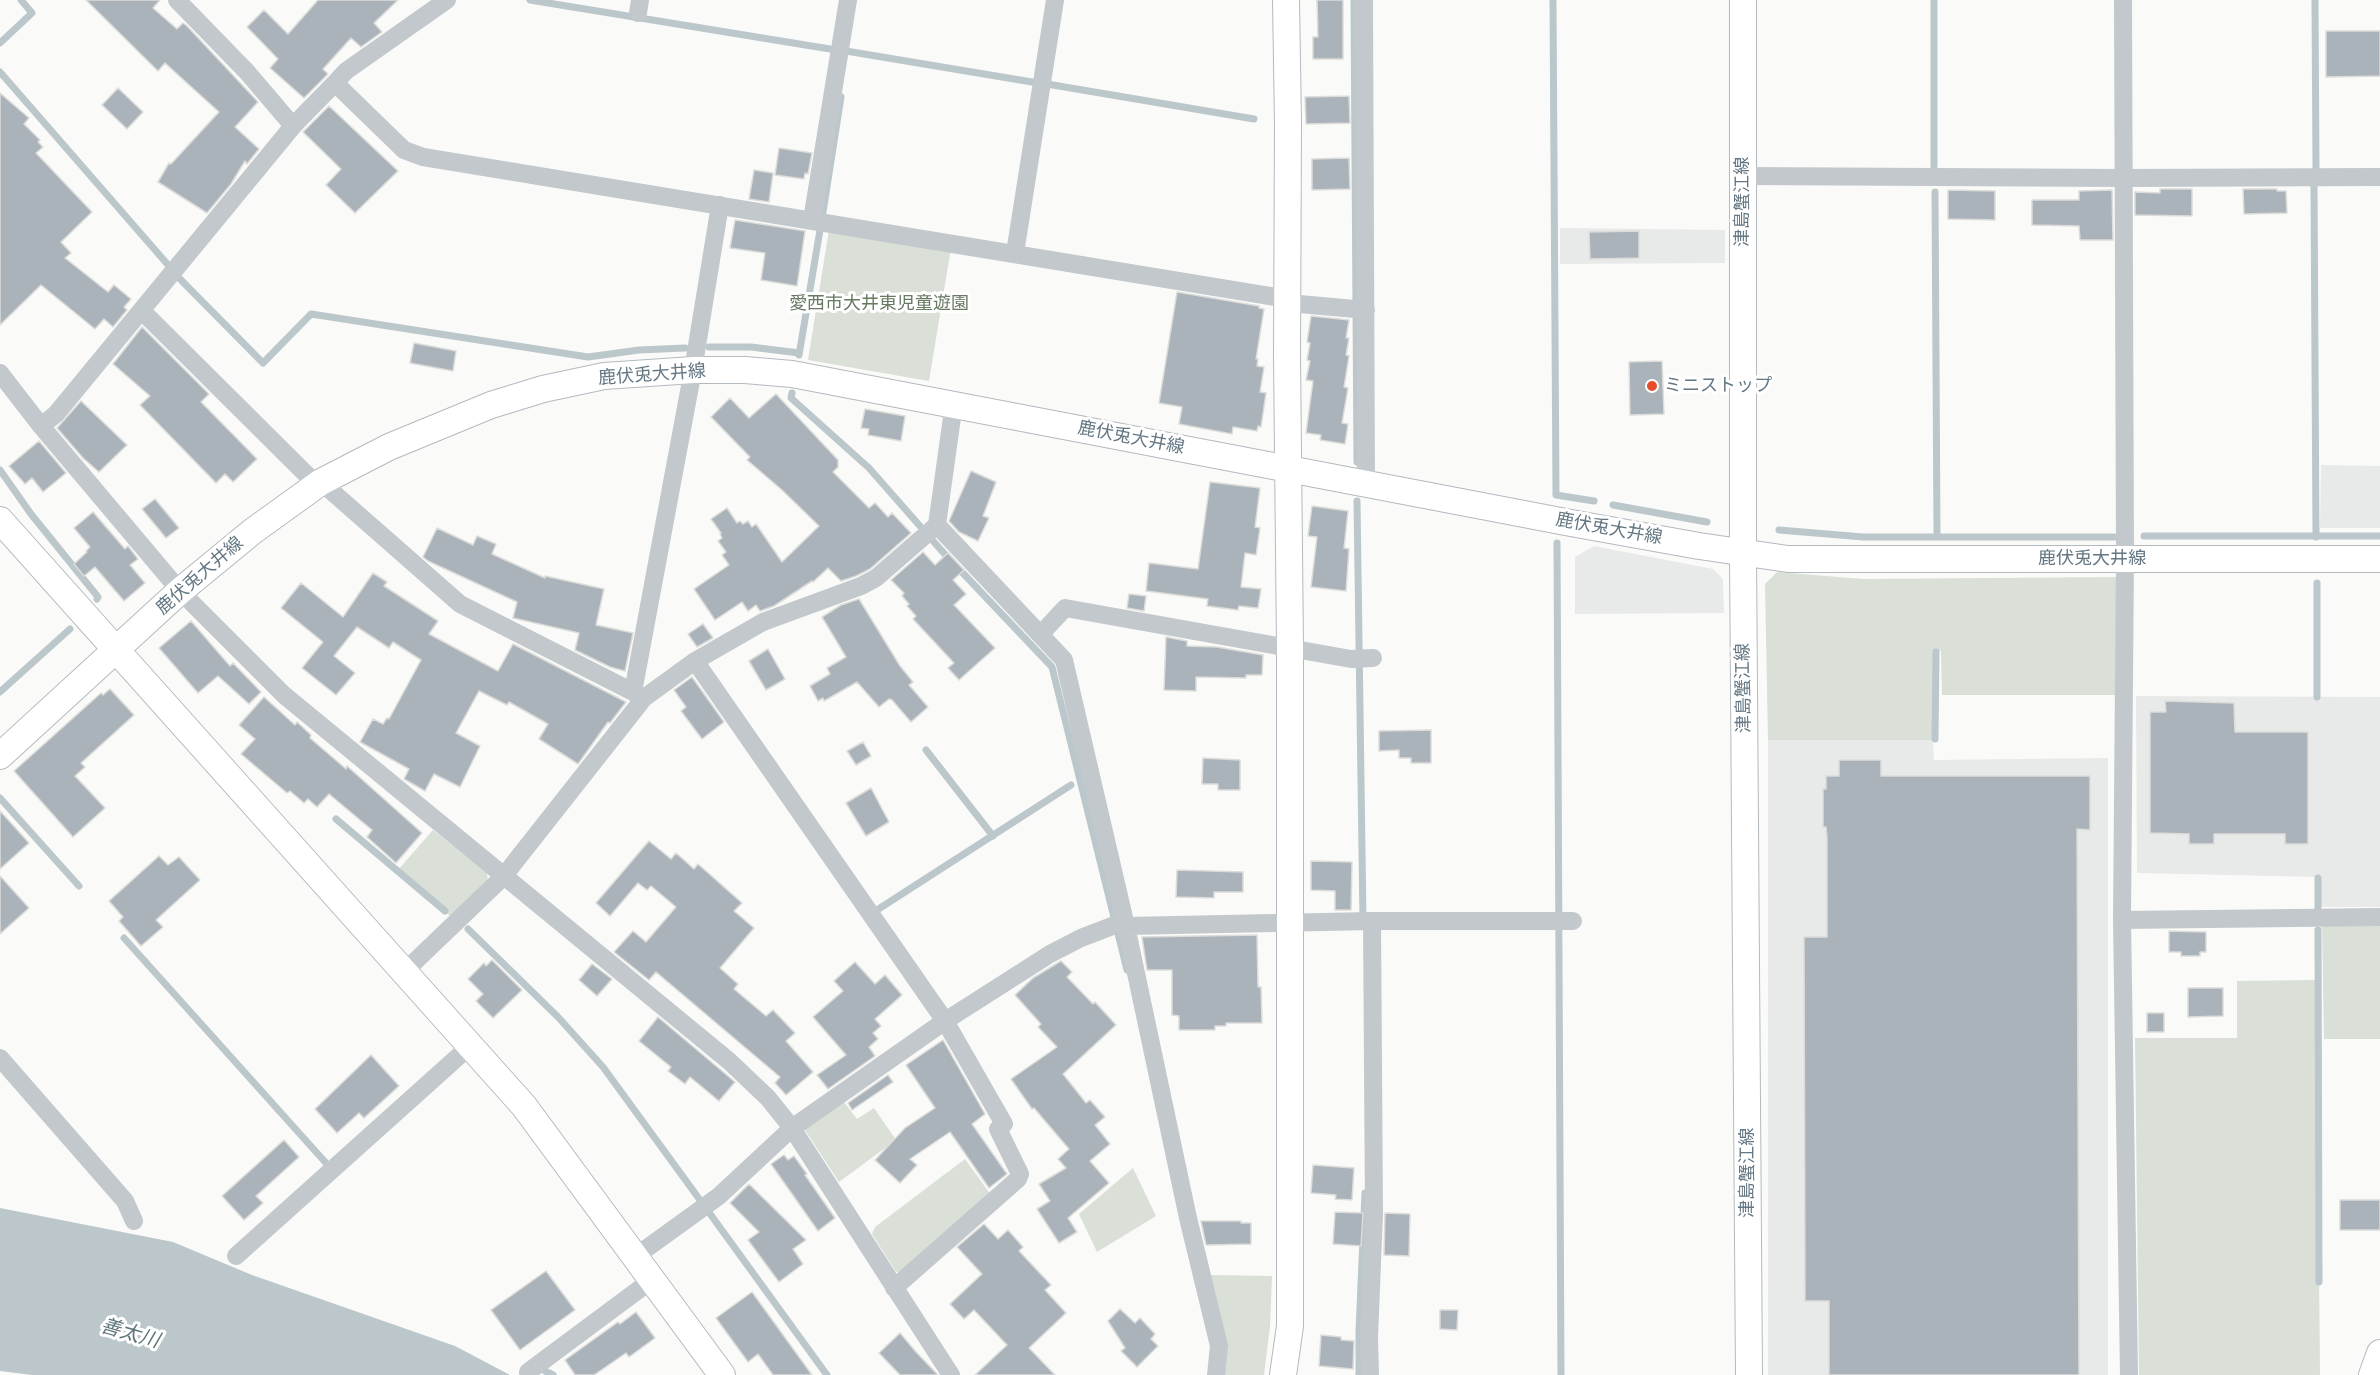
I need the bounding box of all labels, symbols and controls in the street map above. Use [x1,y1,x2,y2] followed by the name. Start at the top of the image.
[1732,157,1754,247] street label: 津島蟹江線
[789,293,969,315] park label: 愛西市大井東児童遊園
[597,360,707,390] street label: 鹿伏兎大井線
[1664,375,1772,397] place label: ミニストップ
[1645,379,1659,393] marker: ミニストップ
[1076,417,1186,459] street label: 鹿伏兎大井線
[1554,509,1664,549] street label: 鹿伏兎大井線
[152,532,248,620] street label: 鹿伏兎大井線
[2038,548,2146,570] street label: 鹿伏兎大井線
[1732,643,1756,733] street label: 津島蟹江線
[1737,1128,1759,1218] street label: 津島蟹江線
[98,1314,162,1354] water label: 善太川

